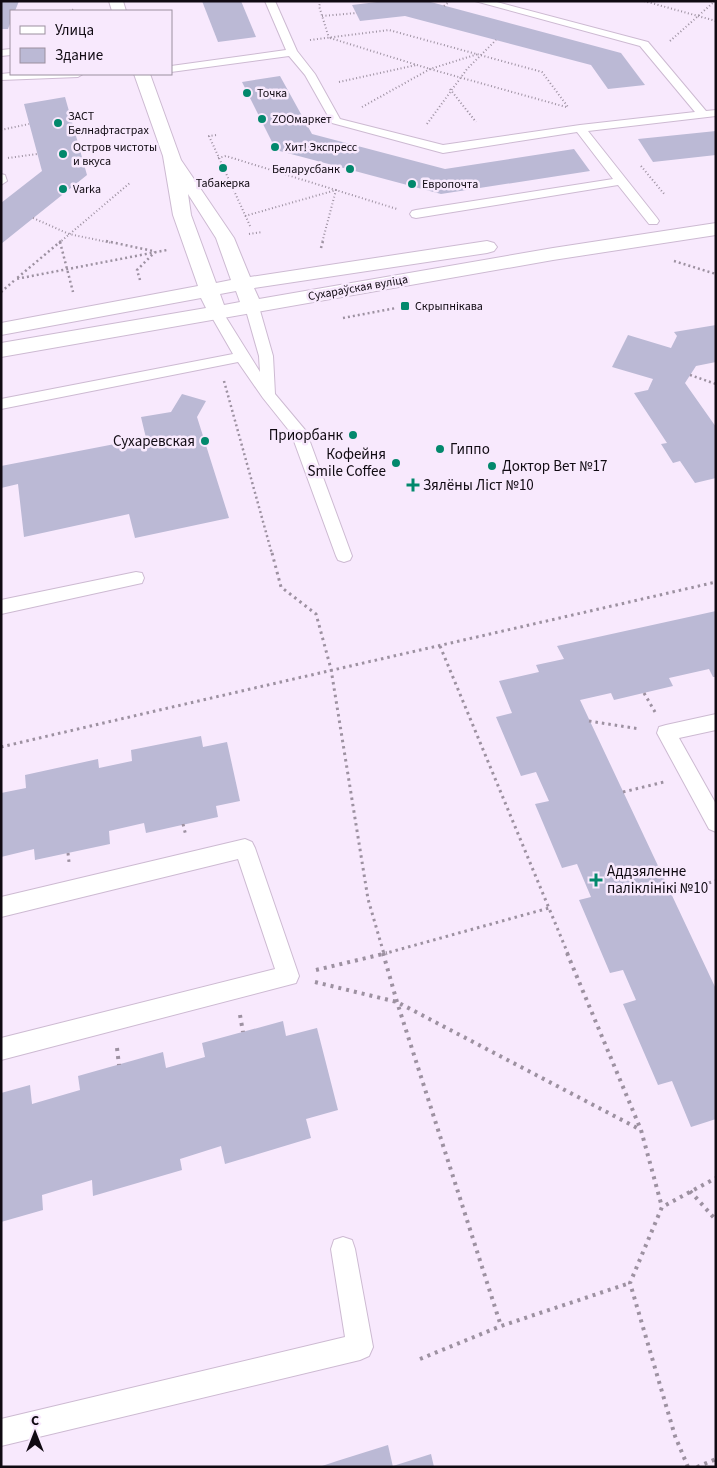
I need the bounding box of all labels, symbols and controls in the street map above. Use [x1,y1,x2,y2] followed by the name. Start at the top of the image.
[10,10,172,75] legend
[55,20,94,41] text: Улица
[55,45,103,66] text: Здание
[257,85,287,102] place label: Точка
[241,87,253,99] marker: Точка
[68,108,149,139] place label: ЗАСТ Белнафтастрах
[272,111,332,128] place label: ZOOмаркет
[256,113,268,125] marker: ZOOмаркет
[52,117,64,129] marker: ЗАСТ Белнафтастрах
[73,139,157,170] place label: Остров чистоты и вкуса
[285,139,358,156] place label: Хит! Экспресс
[269,141,281,153] marker: Хит! Экспресс
[57,148,69,160] marker: Остров чистоты и вкуса
[272,161,340,178] place label: Беларусбанк
[217,162,229,174] marker: Табакерка
[344,163,356,175] marker: Беларусбанк
[196,175,250,192] place label: Табакерка
[422,176,478,193] place label: Европочта
[406,178,418,190] marker: Европочта
[73,181,101,198] place label: Varka
[57,183,69,195] marker: Varka
[307,271,409,305] street label: Сухараўская вуліца
[415,298,483,315] place label: Скрыпнікава
[399,300,411,312] marker: Скрыпнікава
[269,425,344,446] place label: Приорбанк
[347,429,359,441] marker: Приорбанк
[113,431,195,452] place label: Сухаревская
[199,435,211,447] marker: Сухаревская
[450,439,490,460] place label: Гиппо
[434,443,446,455] marker: Гиппо
[308,444,386,482] place label: Кофейня Smile Coffee
[502,456,607,477] place label: Доктор Вет №17
[390,457,402,469] marker: Кофейня Smile Coffee
[486,460,498,472] marker: Доктор Вет №17
[423,475,534,496] place label: Зялёны Ліст №10
[407,479,419,491] marker: Зялёны Ліст №10
[607,861,708,899] place label: Аддзяленне паліклінікі №10
[589,873,603,887] marker: Аддзяленне паліклінікі №10
[10,1408,60,1458] north arrow
[31,1411,39,1431] text: С

